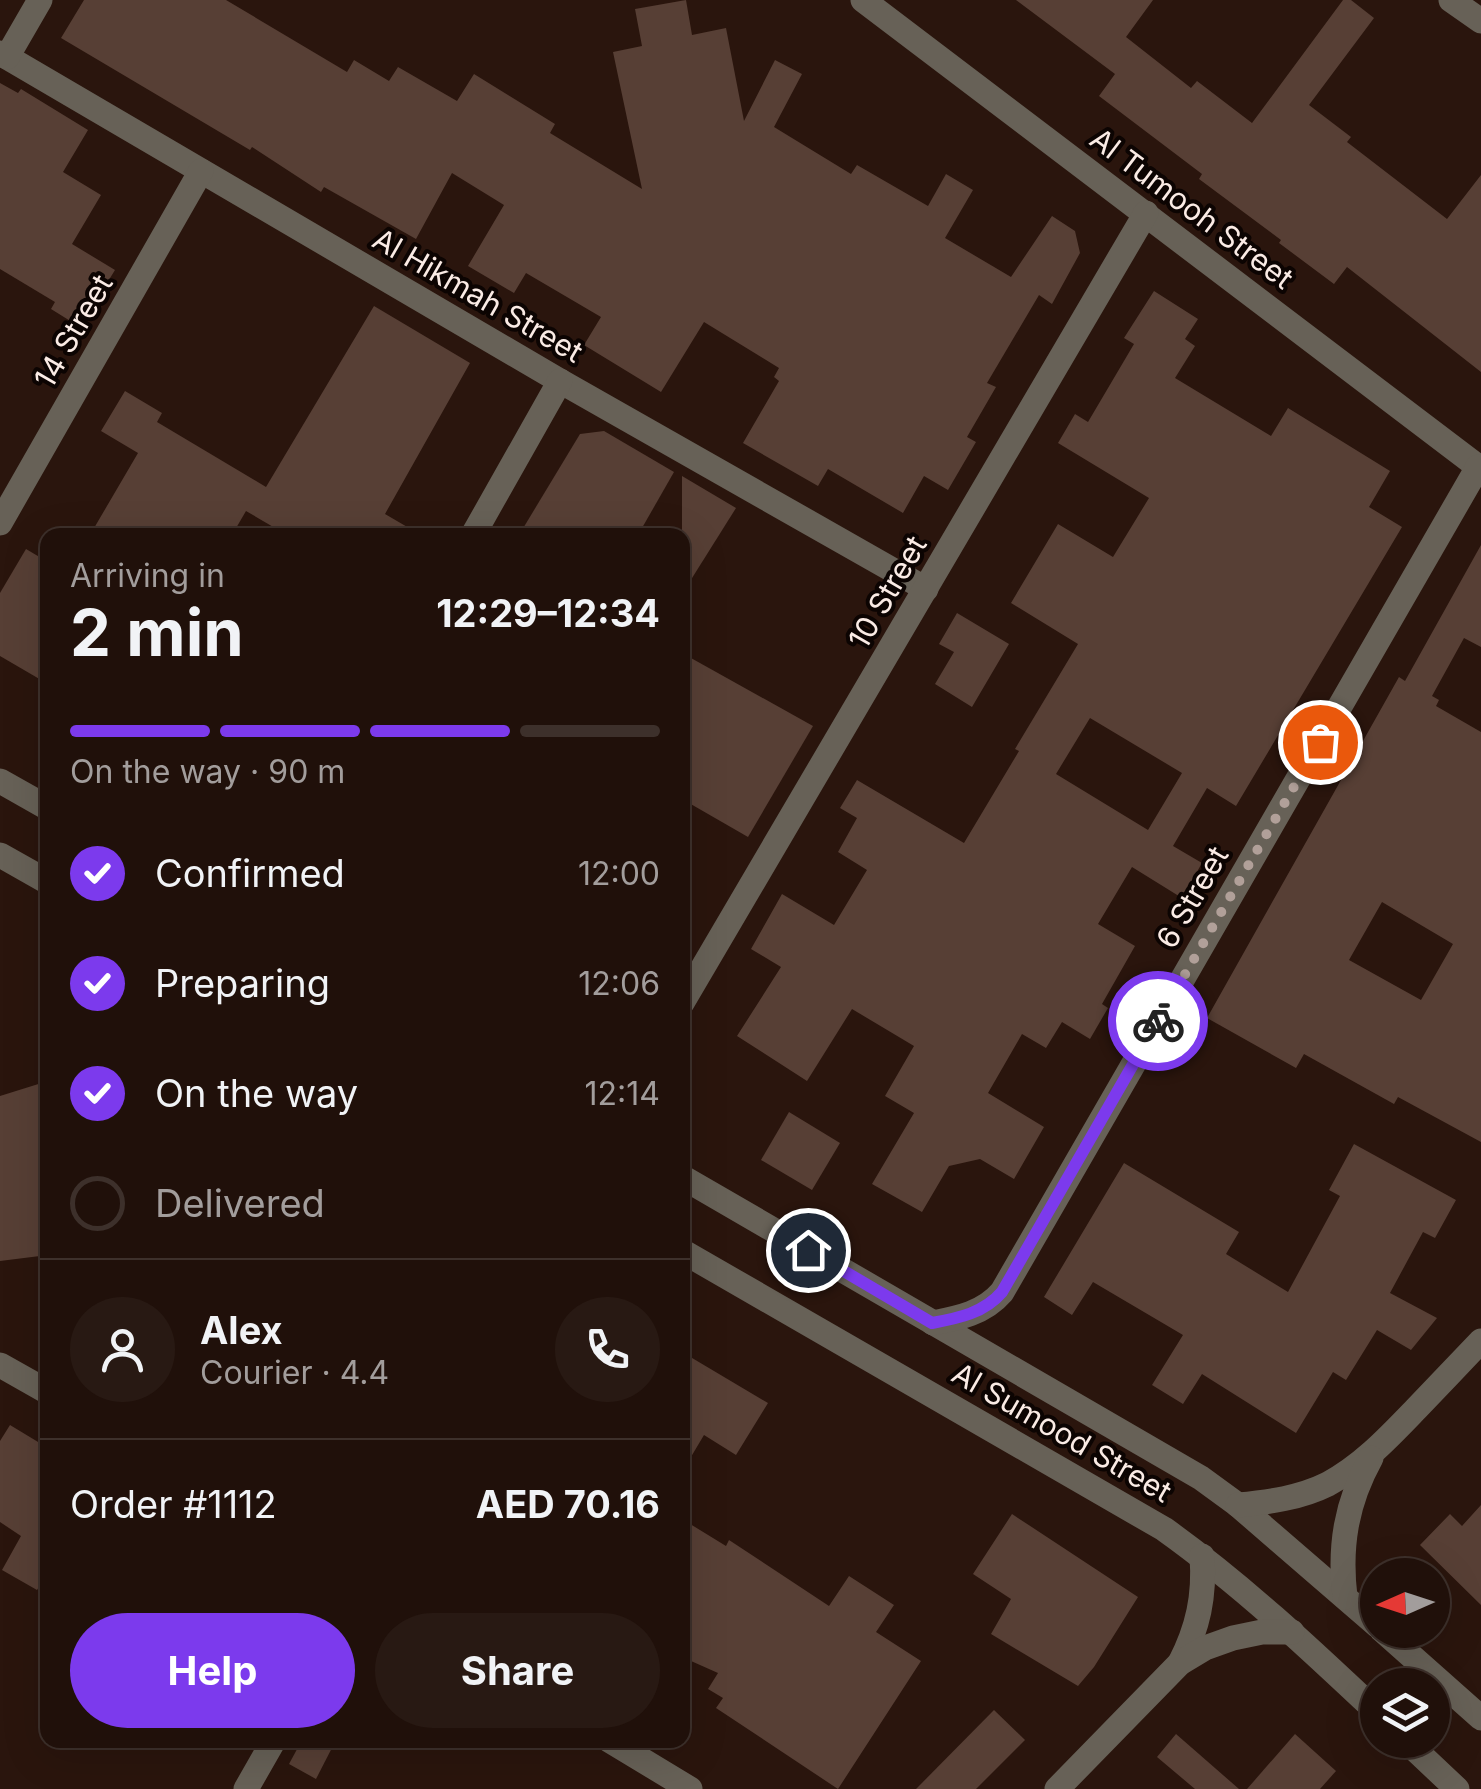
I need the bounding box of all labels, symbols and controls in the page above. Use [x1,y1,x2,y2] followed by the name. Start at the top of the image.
[1084,120,1301,296] street label: Al Tumooh Street
[367,220,590,370] street label: Al Hikmah Street
[26,268,120,394] street label: 14 Street
[840,529,934,655] street label: 10 Street
[70,556,225,595] text: Arriving in
[436,590,660,636] text: 12:29–12:34
[70,593,244,672] text: 2 min
[1278,700,1363,785] pin
[1293,715,1348,770] icon: bag
[70,752,345,791] text: On the way · 90 m
[1148,839,1236,954] street label: 6 Street
[70,846,125,901] icon: check
[155,850,345,896] text: Confirmed
[578,854,660,893] text: 12:00
[70,956,125,1011] icon: check
[155,960,330,1006] text: Preparing
[578,964,660,1003] text: 12:06
[1108,971,1208,1071] courier
[1131,994,1186,1049] icon: bike
[70,1066,125,1121] icon: check
[155,1070,358,1116] text: On the way
[585,1074,660,1113] text: 12:14
[155,1180,325,1226] text: Delivered
[766,1208,851,1293] pin
[781,1223,836,1278] icon: home
[70,1297,175,1402] button: person
[555,1297,660,1402] button: phone
[200,1307,283,1353] text: Alex
[200,1353,389,1392] text: Courier · 4.4
[946,1355,1178,1509] street label: Al Sumood Street
[70,1481,277,1527] text: Order #1112
[476,1481,660,1527] text: AED 70.16
[1360,1558,1450,1648] north arrow
[1360,1558,1450,1758] map controls
[70,1613,355,1728] button: Help
[375,1613,660,1728] button: Share
[1360,1668,1450,1758] button: layers

